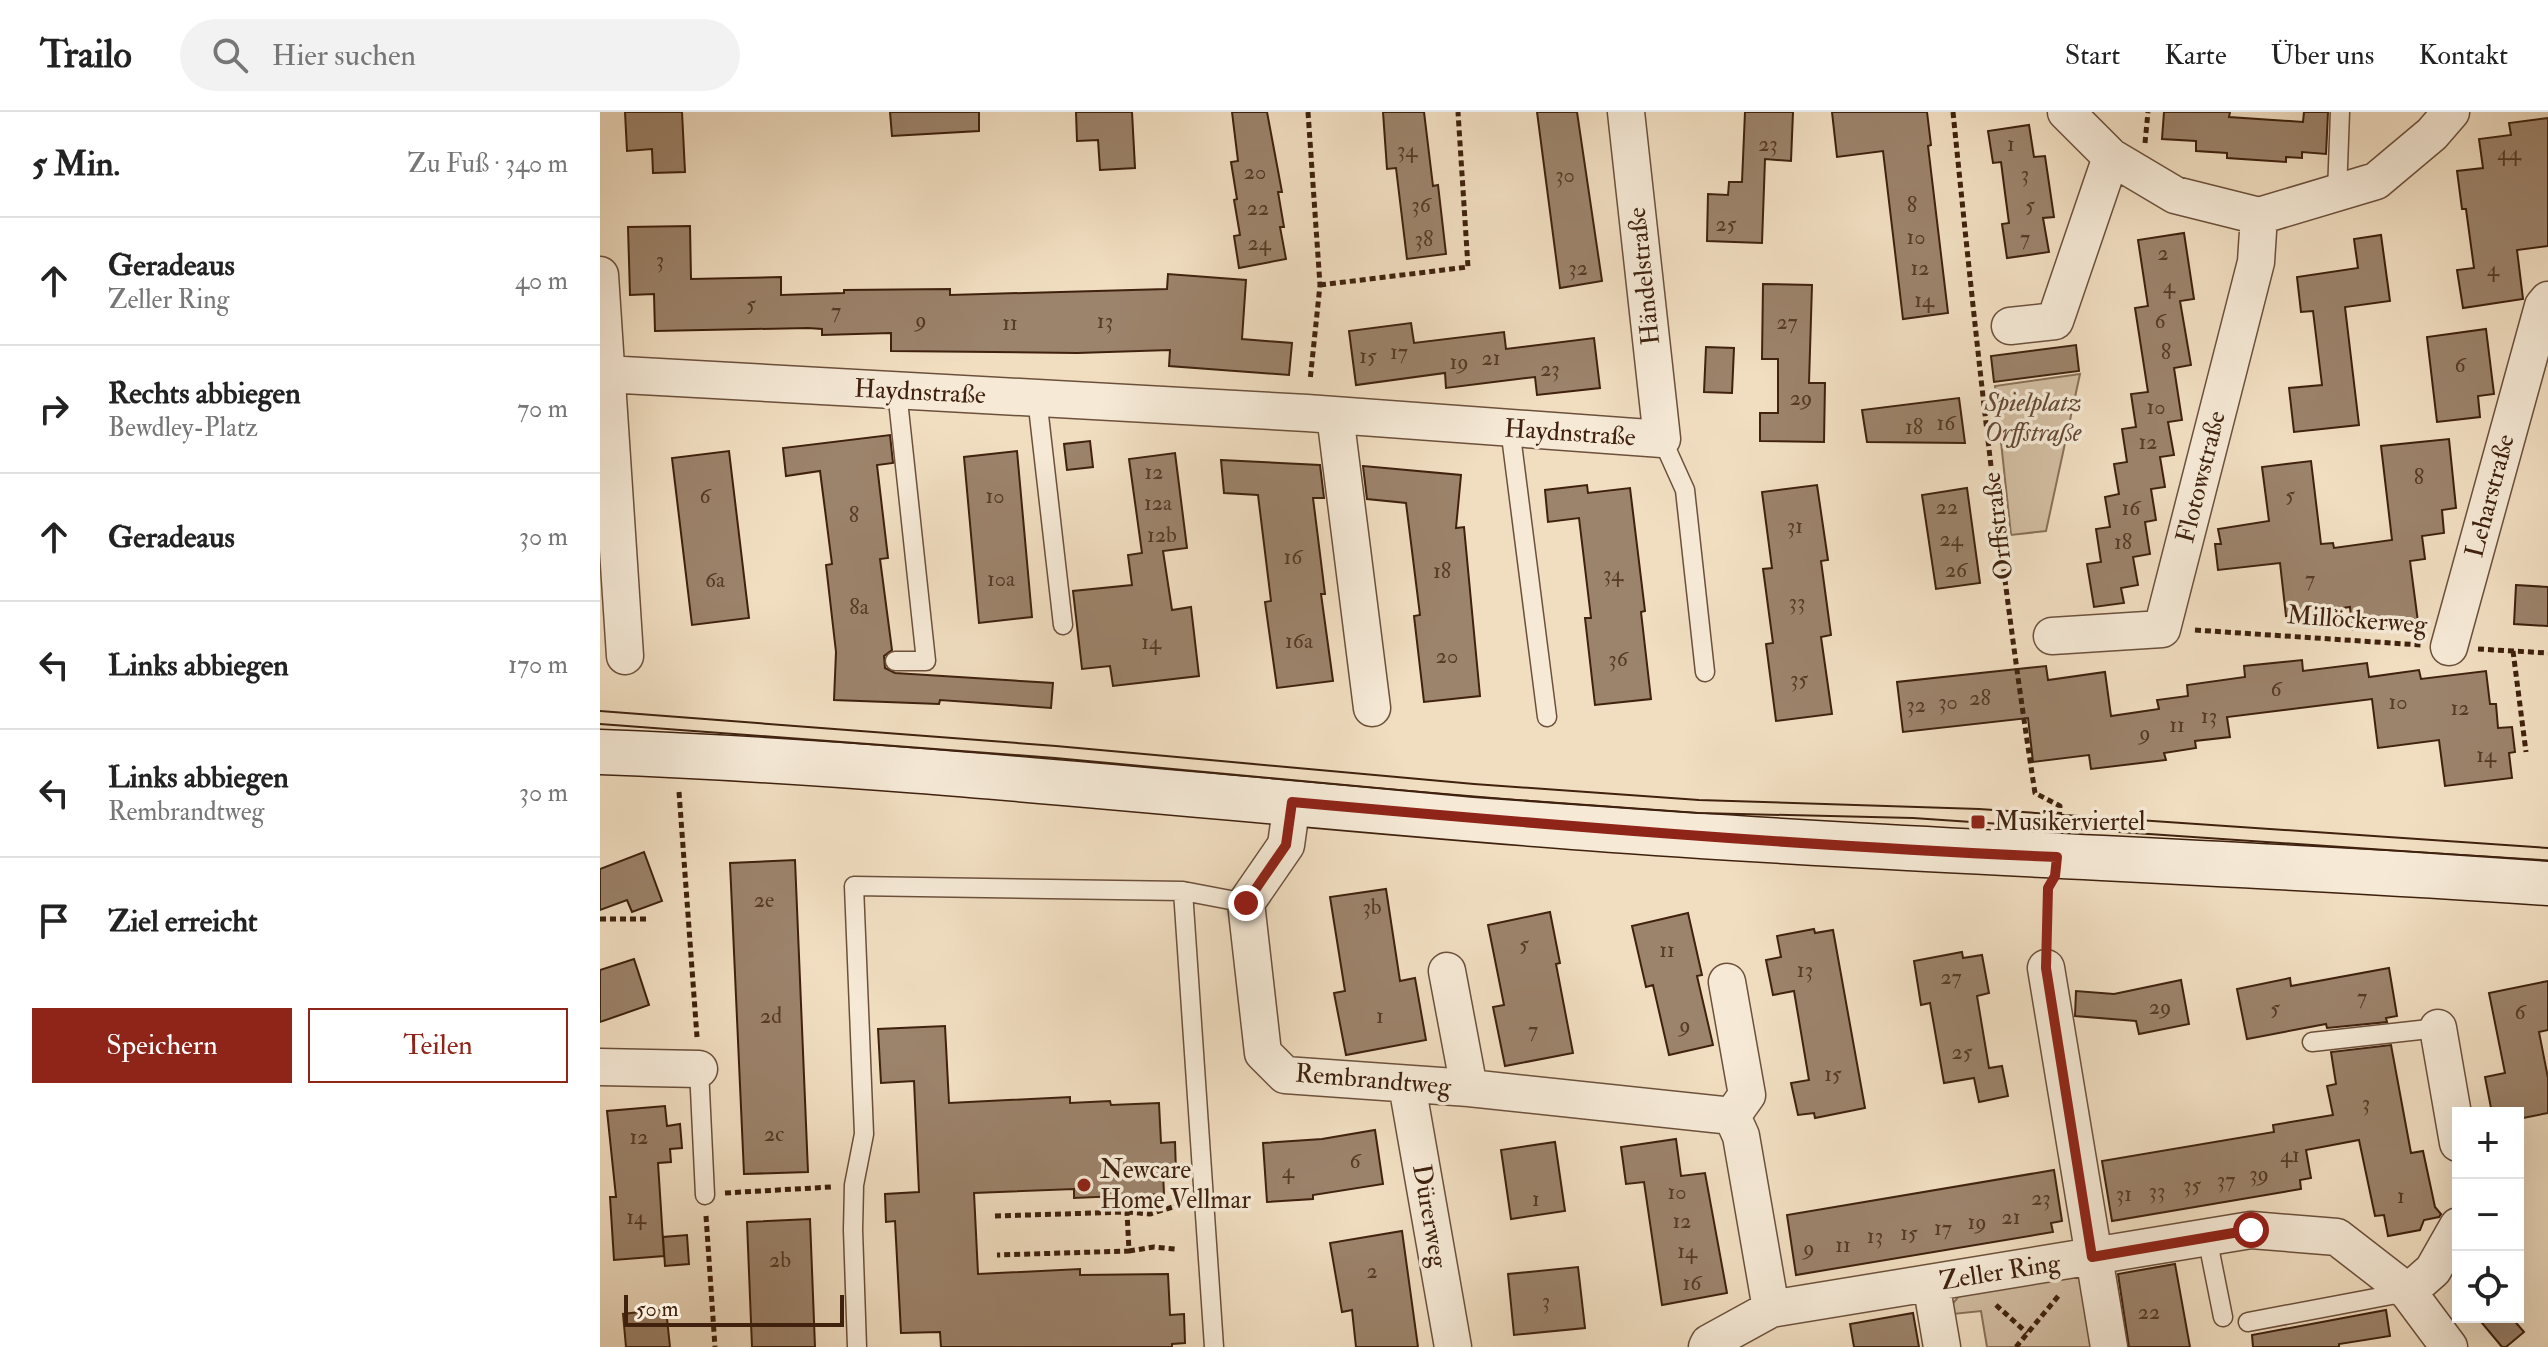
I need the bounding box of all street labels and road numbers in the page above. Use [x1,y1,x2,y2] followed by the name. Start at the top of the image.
[1621,205,1667,346] street label: Händelstraße
[853,373,987,411] street label: Haydnstraße
[2169,408,2233,546] street label: Flotowstraße
[1503,412,1637,454] street label: Haydnstraße
[2458,431,2522,561] street label: Leharstraße
[1976,470,2020,582] street label: Orffstraße
[2286,599,2429,641] street label: Millöckerweg
[1294,1057,1453,1103] street label: Rembrandtweg
[1405,1162,1455,1271] street label: Dürerweg
[1938,1247,2064,1297] street label: Zeller Ring

